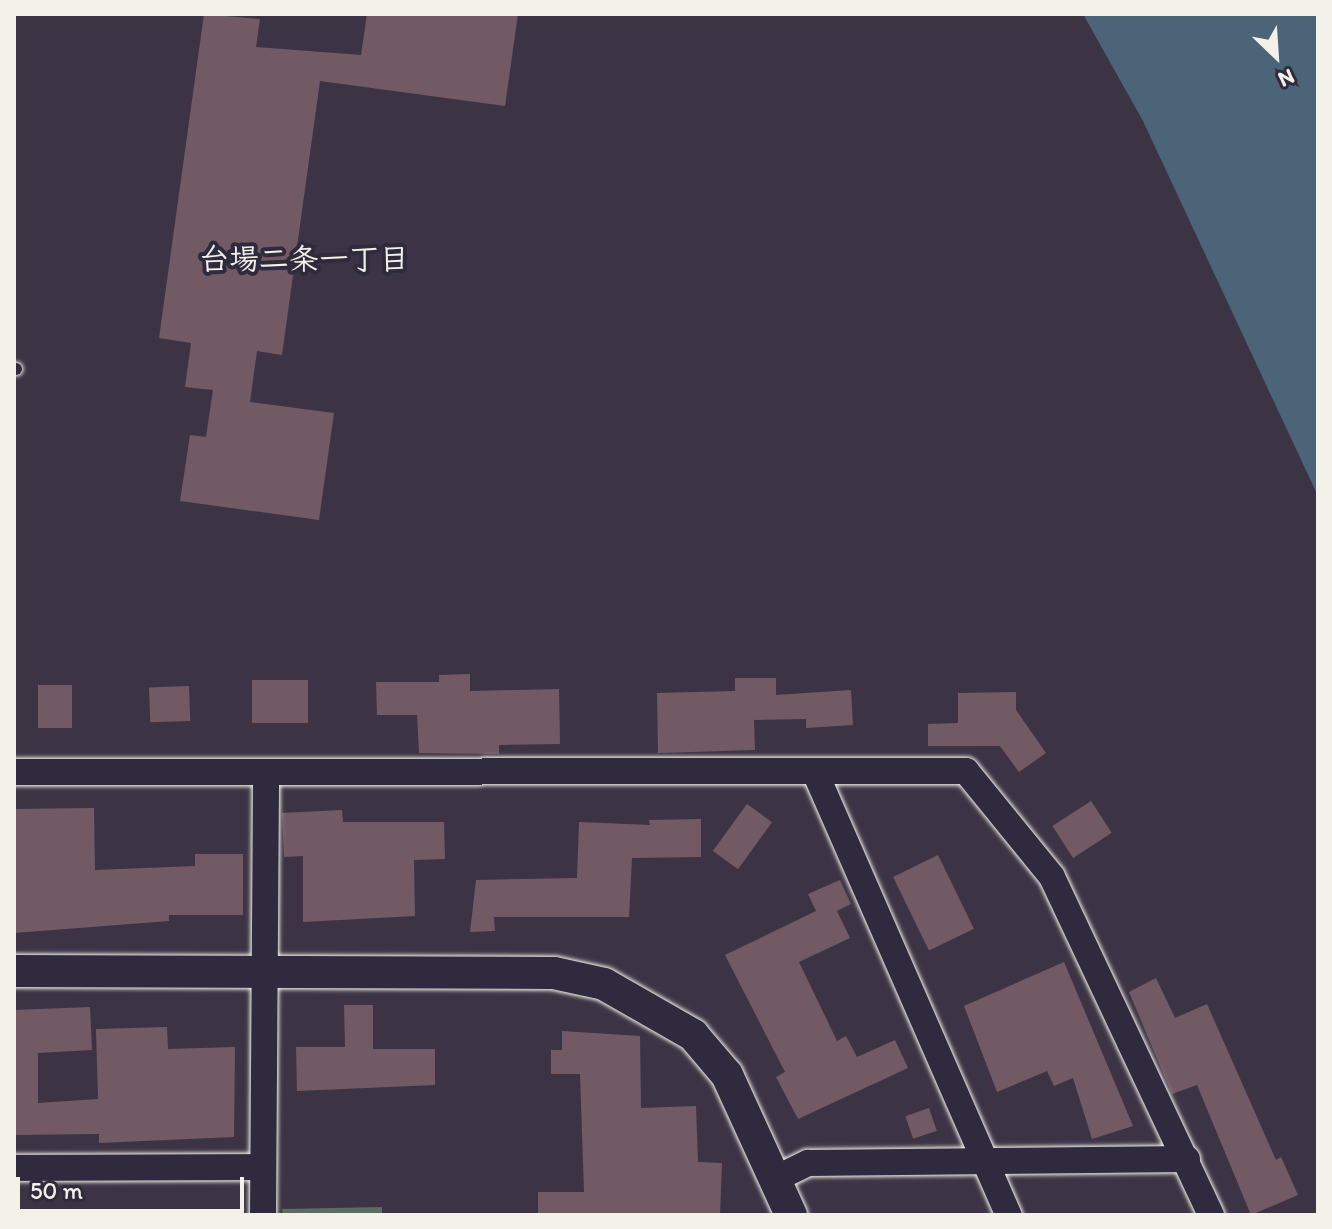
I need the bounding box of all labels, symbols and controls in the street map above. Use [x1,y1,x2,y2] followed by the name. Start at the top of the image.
[1236,16,1316,96] north arrow
[1274,63,1299,94] text: N
[199,241,409,277] district label: 台場二条一丁目
[20,1161,248,1211] scale bar
[30,1176,83,1205] text: 50 m

